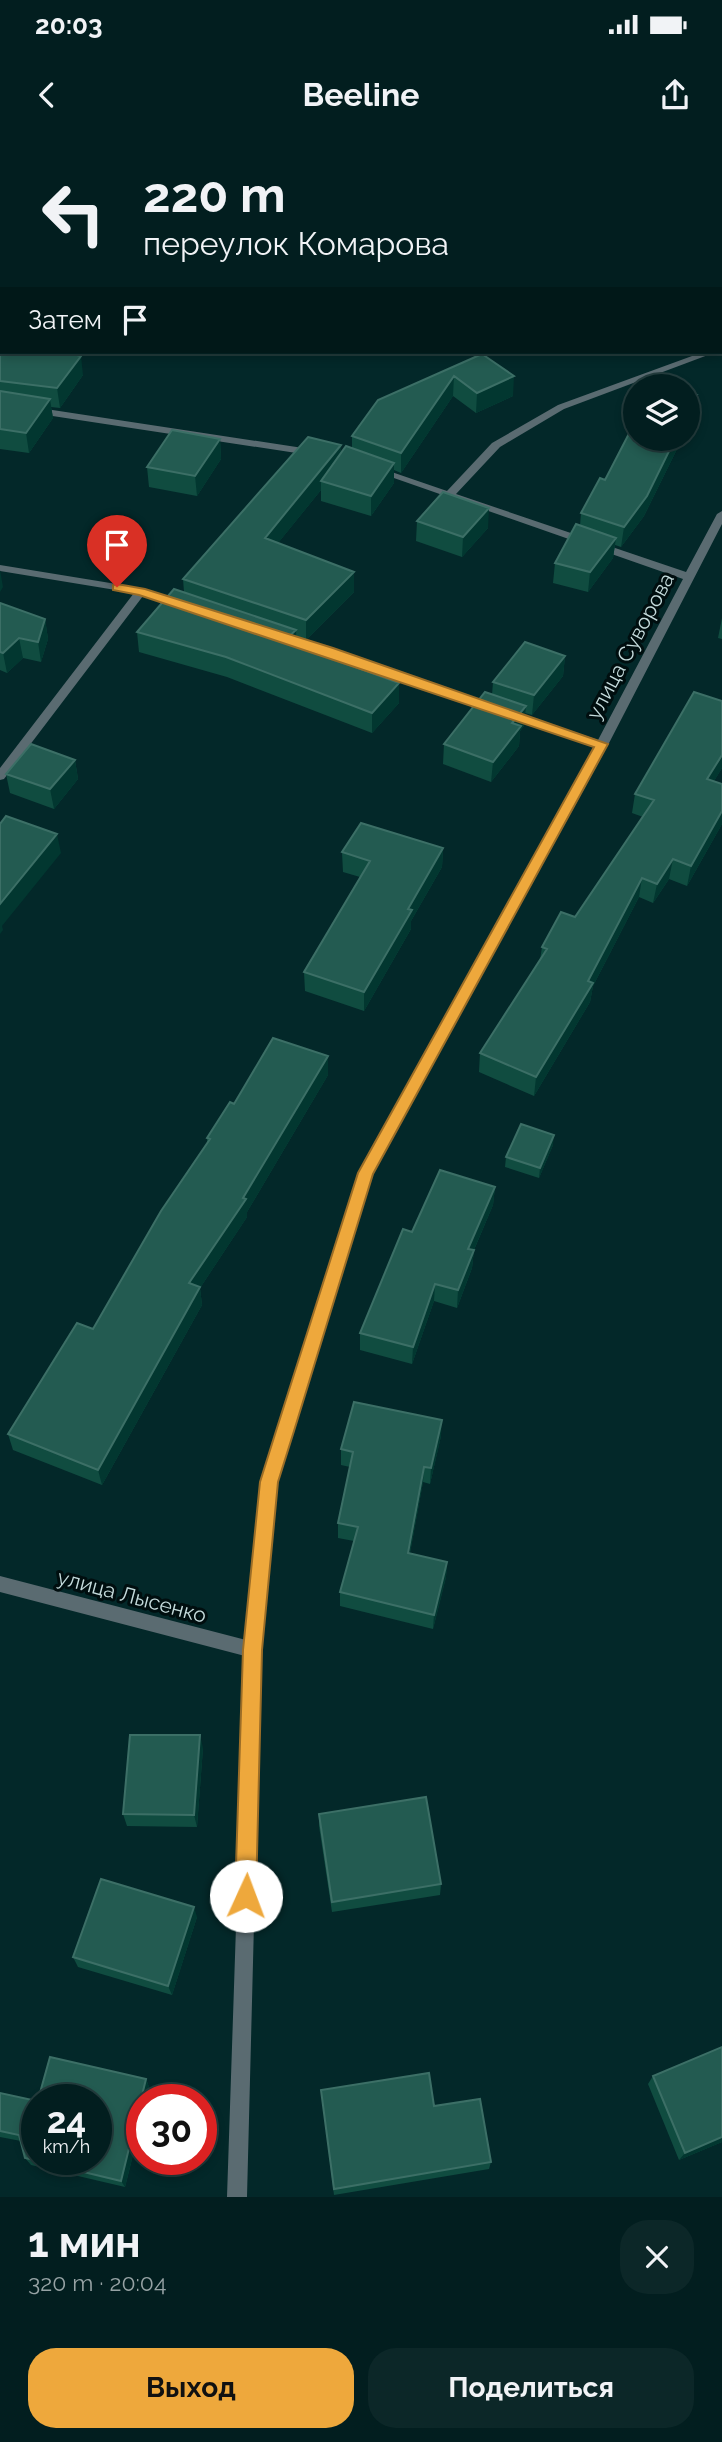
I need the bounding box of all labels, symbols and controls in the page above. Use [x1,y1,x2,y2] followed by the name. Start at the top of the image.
[35,10,103,40] text: 20:03
[28,76,66,114] icon: back
[303,76,419,113] text: Beeline
[656,76,694,114] icon: share
[143,166,286,223] text: 220 m
[28,168,119,259] icon: left
[143,225,449,262] text: переулок Комарова
[116,301,154,339] icon: arrive
[28,305,102,335] text: Затем
[623,374,700,451] map controls
[623,374,700,451] button: layers
[87,515,147,587] pin
[98,526,136,564] icon: arrive
[581,568,679,724] street label: улица Суворова
[55,1564,209,1628] street label: улица Лысенко
[209,1859,283,1933] position arrow
[126,2084,217,2175] speed limit sign: 30
[47,2100,86,2141] text: 24
[43,2136,90,2157] text: km/h
[28,2218,141,2267] text: 1 мин
[620,2220,694,2294] button: close
[28,2269,166,2296] text: 320 m · 20:04
[28,2348,354,2428] button: Выход
[368,2348,694,2428] button: Поделиться

